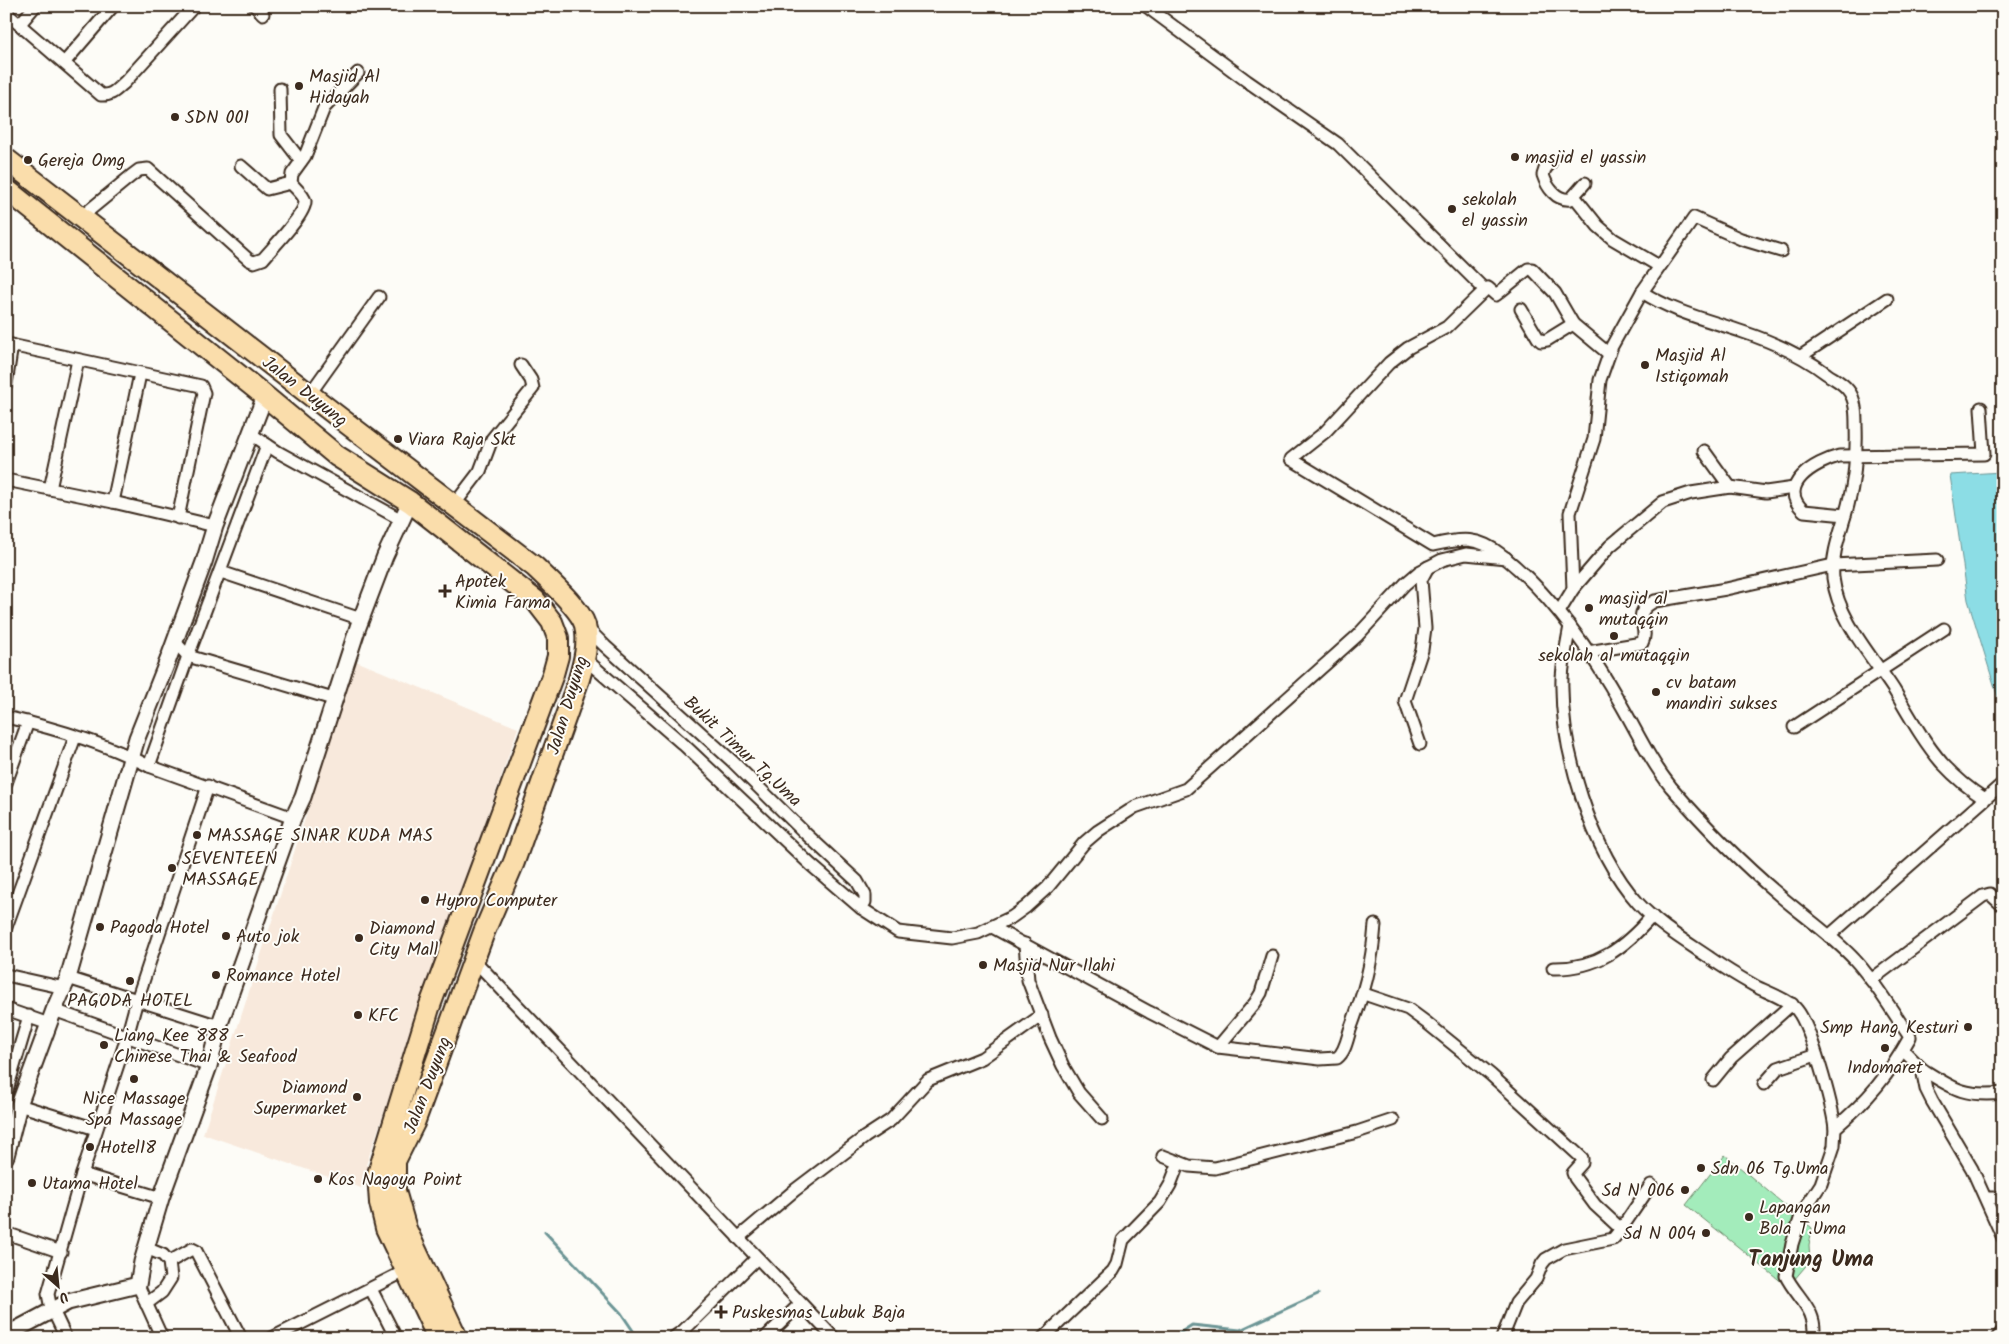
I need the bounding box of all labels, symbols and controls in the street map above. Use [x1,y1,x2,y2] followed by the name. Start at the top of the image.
[309,63,380,113] place label: Masjid Al Hidayah
[293,80,305,92] marker: Masjid Al Hidayah
[185,104,249,133] place label: SDN 001
[169,111,181,123] marker: SDN 001
[1525,144,1646,173] place label: masjid el yassin
[38,147,125,176] place label: Gereja Omg
[1509,151,1521,163] marker: masjid el yassin
[22,154,34,166] marker: Gereja Omg
[1462,186,1528,236] place label: sekolah el yassin
[1446,203,1458,215] marker: sekolah el yassin
[1655,342,1729,392] place label: Masjid Al Istiqomah
[255,349,353,435] street label: Jalan Duyung
[1639,359,1651,371] marker: Masjid Al Istiqomah
[408,426,517,455] place label: Viara Raja Skt
[392,433,404,445] marker: Viara Raja Skt
[455,568,551,618] place label: Apotek Kimia Farma
[439,585,451,597] marker: Apotek Kimia Farma
[1599,585,1668,635] place label: masjid al mutaqqin
[1583,602,1595,614] marker: masjid al mutaqqin
[1608,630,1620,642] marker: sekolah al mutaqqin
[1538,642,1690,671] place label: sekolah al mutaqqin
[540,652,597,758] street label: Jalan Duyung
[1666,669,1778,719] place label: cv batam mandiri sukses
[1650,686,1662,698] marker: cv batam mandiri sukses
[676,689,808,815] street label: Bukit Timur Tg.Uma
[207,822,433,851] place label: MASSAGE SINAR KUDA MAS
[191,829,203,841] marker: MASSAGE SINAR KUDA MAS
[182,845,277,895] place label: SEVENTEEN MASSAGE
[166,862,178,874] marker: SEVENTEEN MASSAGE
[435,887,558,916] place label: Hypro Computer
[419,894,431,906] marker: Hypro Computer
[110,914,210,943] place label: Pagoda Hotel
[369,915,439,965] place label: Diamond City Mall
[94,921,106,933] marker: Pagoda Hotel
[236,923,300,952] place label: Auto jok
[220,930,232,942] marker: Auto jok
[353,932,365,944] marker: Diamond City Mall
[993,952,1115,981] place label: Masjid Nur Ilahi
[977,959,989,971] marker: Masjid Nur Ilahi
[226,962,341,991] place label: Romance Hotel
[210,969,222,981] marker: Romance Hotel
[124,975,136,987] marker: PAGODA HOTEL
[67,987,193,1016] place label: PAGODA HOTEL
[368,1002,399,1031] place label: KFC
[352,1009,364,1021] marker: KFC
[1820,1014,1959,1043] place label: Smp Hang Kesturi
[1962,1021,1974,1033] marker: Smp Hang Kesturi
[114,1022,298,1072] place label: Liang Kee 888 - Chinese Thai & Seafood
[397,1033,460,1138] street label: Jalan Duyung
[98,1039,110,1051] marker: Liang Kee 888 - Chinese Thai & Seafood
[1879,1042,1891,1054] marker: Indomaret
[1847,1054,1924,1083] place label: Indomaret
[128,1073,140,1085] marker: Nice Massage Spa Massage
[254,1074,348,1124] place label: Diamond Supermarket
[83,1085,185,1135] place label: Nice Massage Spa Massage
[351,1091,363,1103] marker: Diamond Supermarket
[100,1134,156,1163] place label: Hotel18
[84,1141,96,1153] marker: Hotel18
[1711,1155,1829,1184] place label: Sdn 06 Tg.Uma
[1695,1162,1707,1174] marker: Sdn 06 Tg.Uma
[328,1166,463,1195] place label: Kos Nagoya Point
[42,1170,138,1199] place label: Utama Hotel
[312,1173,324,1185] marker: Kos Nagoya Point
[26,1177,38,1189] marker: Utama Hotel
[1602,1177,1675,1206] place label: Sd N 006
[1679,1184,1691,1196] marker: Sd N 006
[1759,1194,1846,1244] place label: Lapangan Bola T.Uma
[1743,1211,1755,1223] marker: Lapangan Bola T.Uma
[1623,1220,1696,1249] place label: Sd N 004
[1700,1227,1712,1239] marker: Sd N 004
[1748,1243,1874,1278] district label: Tanjung Uma
[32,1262,82,1312] north arrow
[54,1285,72,1309] text: U
[732,1299,905,1328] place label: Puskesmas Lubuk Baja
[714,1305,728,1319] marker: Puskesmas Lubuk Baja

